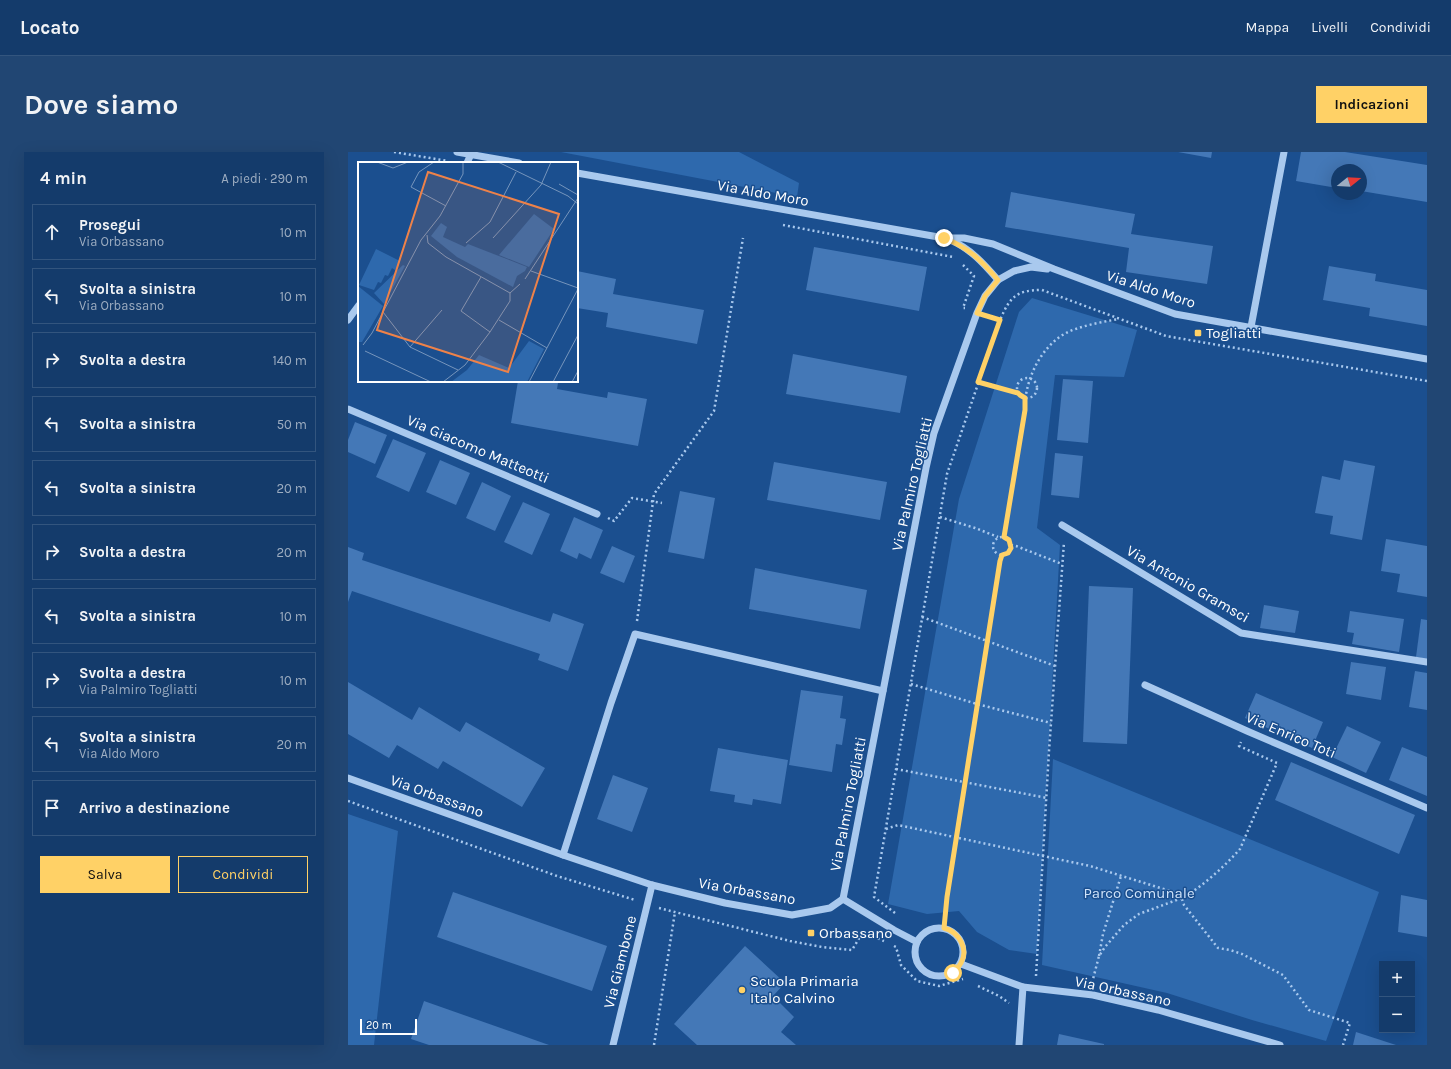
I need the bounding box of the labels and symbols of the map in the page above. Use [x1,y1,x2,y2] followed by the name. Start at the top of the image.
[358,162,578,382] inset map
[1331,164,1367,200] north arrow
[716,176,810,210] street label: Via Aldo Moro
[935,229,953,247] route end
[1104,266,1198,312] street label: Via Aldo Moro
[1206,324,1262,342] place label: Togliatti
[1193,328,1203,338] marker: Togliatti
[404,411,552,487] street label: Via Giacomo Matteotti
[888,415,936,553] street label: Via Palmiro Togliatti
[1123,541,1253,627] street label: Via Antonio Gramsci
[1243,708,1339,762] street label: Via Enrico Toti
[826,735,870,873] street label: Via Palmiro Togliatti
[388,771,486,821] street label: Via Orbassano
[697,874,797,908] street label: Via Orbassano
[1083,884,1195,902] park label: Parco Comunale
[600,914,640,1010] street label: Via Giambone
[819,924,893,942] place label: Orbassano
[806,928,816,938] marker: Orbassano
[944,964,962,982] route start
[750,972,859,1007] place label: Scuola Primaria Italo Calvino
[1073,972,1173,1010] street label: Via Orbassano
[737,985,747,995] marker: Scuola Primaria Italo Calvino
[360,1017,417,1036] scale bar

